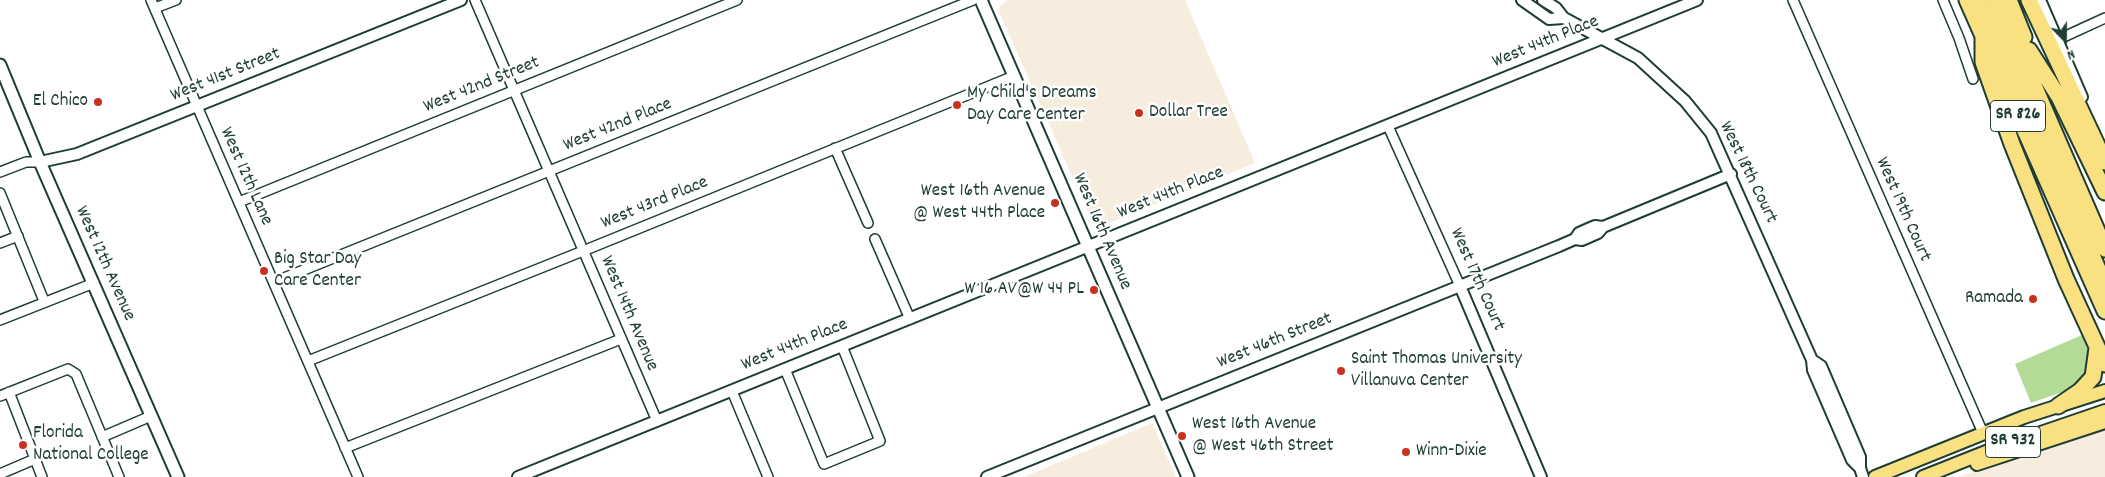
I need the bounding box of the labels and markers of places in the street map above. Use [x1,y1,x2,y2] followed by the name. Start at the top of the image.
[967,83,1096,127] place label: My Child's Dreams Day Care Center
[33,91,88,113] place label: El Chico
[92,96,104,108] marker: El Chico
[951,99,963,111] marker: My Child's Dreams Day Care Center
[1149,102,1228,124] place label: Dollar Tree
[1133,107,1145,119] marker: Dollar Tree
[913,181,1045,225] place label: West 16th Avenue @ West 44th Place
[1049,197,1061,209] marker: West 16th Avenue @ West 44th Place
[274,249,361,293] place label: Big Star Day Care Center
[258,265,270,277] marker: Big Star Day Care Center
[964,279,1084,301] place label: W 16 AV@W 44 PL
[1088,284,1100,296] marker: W 16 AV@W 44 PL
[1965,288,2023,310] place label: Ramada
[2027,293,2039,305] marker: Ramada
[1351,349,1522,393] place label: Saint Thomas University Villanuva Center
[1335,365,1347,377] marker: Saint Thomas University Villanuva Center
[1192,414,1334,458] place label: West 16th Avenue @ West 46th Street
[33,423,149,467] place label: Florida National College
[1176,430,1188,442] marker: West 16th Avenue @ West 46th Street
[17,439,29,451] marker: Florida National College
[1416,441,1487,463] place label: Winn-Dixie
[1400,446,1412,458] marker: Winn-Dixie

